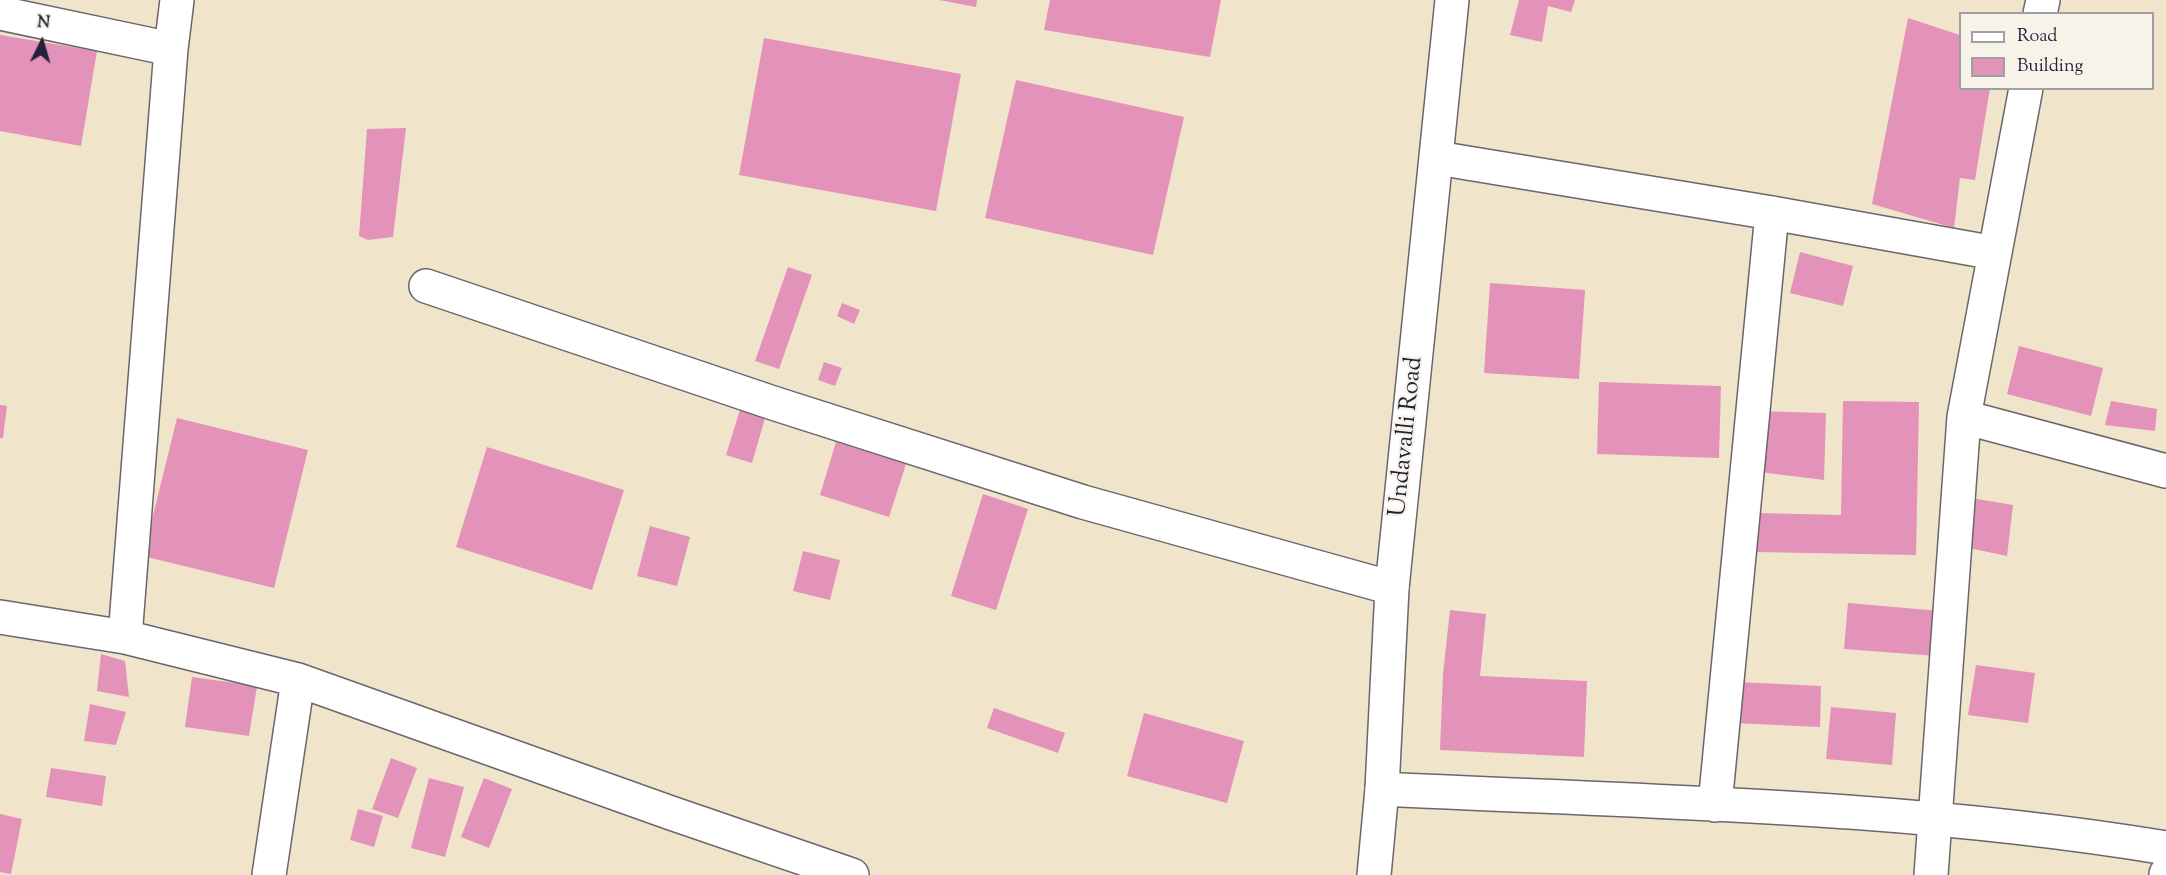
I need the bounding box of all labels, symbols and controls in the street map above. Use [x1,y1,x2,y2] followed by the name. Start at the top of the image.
[12,12,72,72] north arrow
[36,12,51,36] text: N
[1959,12,2154,90] legend
[2017,24,2057,50] text: Road
[2017,54,2083,80] text: Building
[1385,356,1431,518] street label: Undavalli Road

